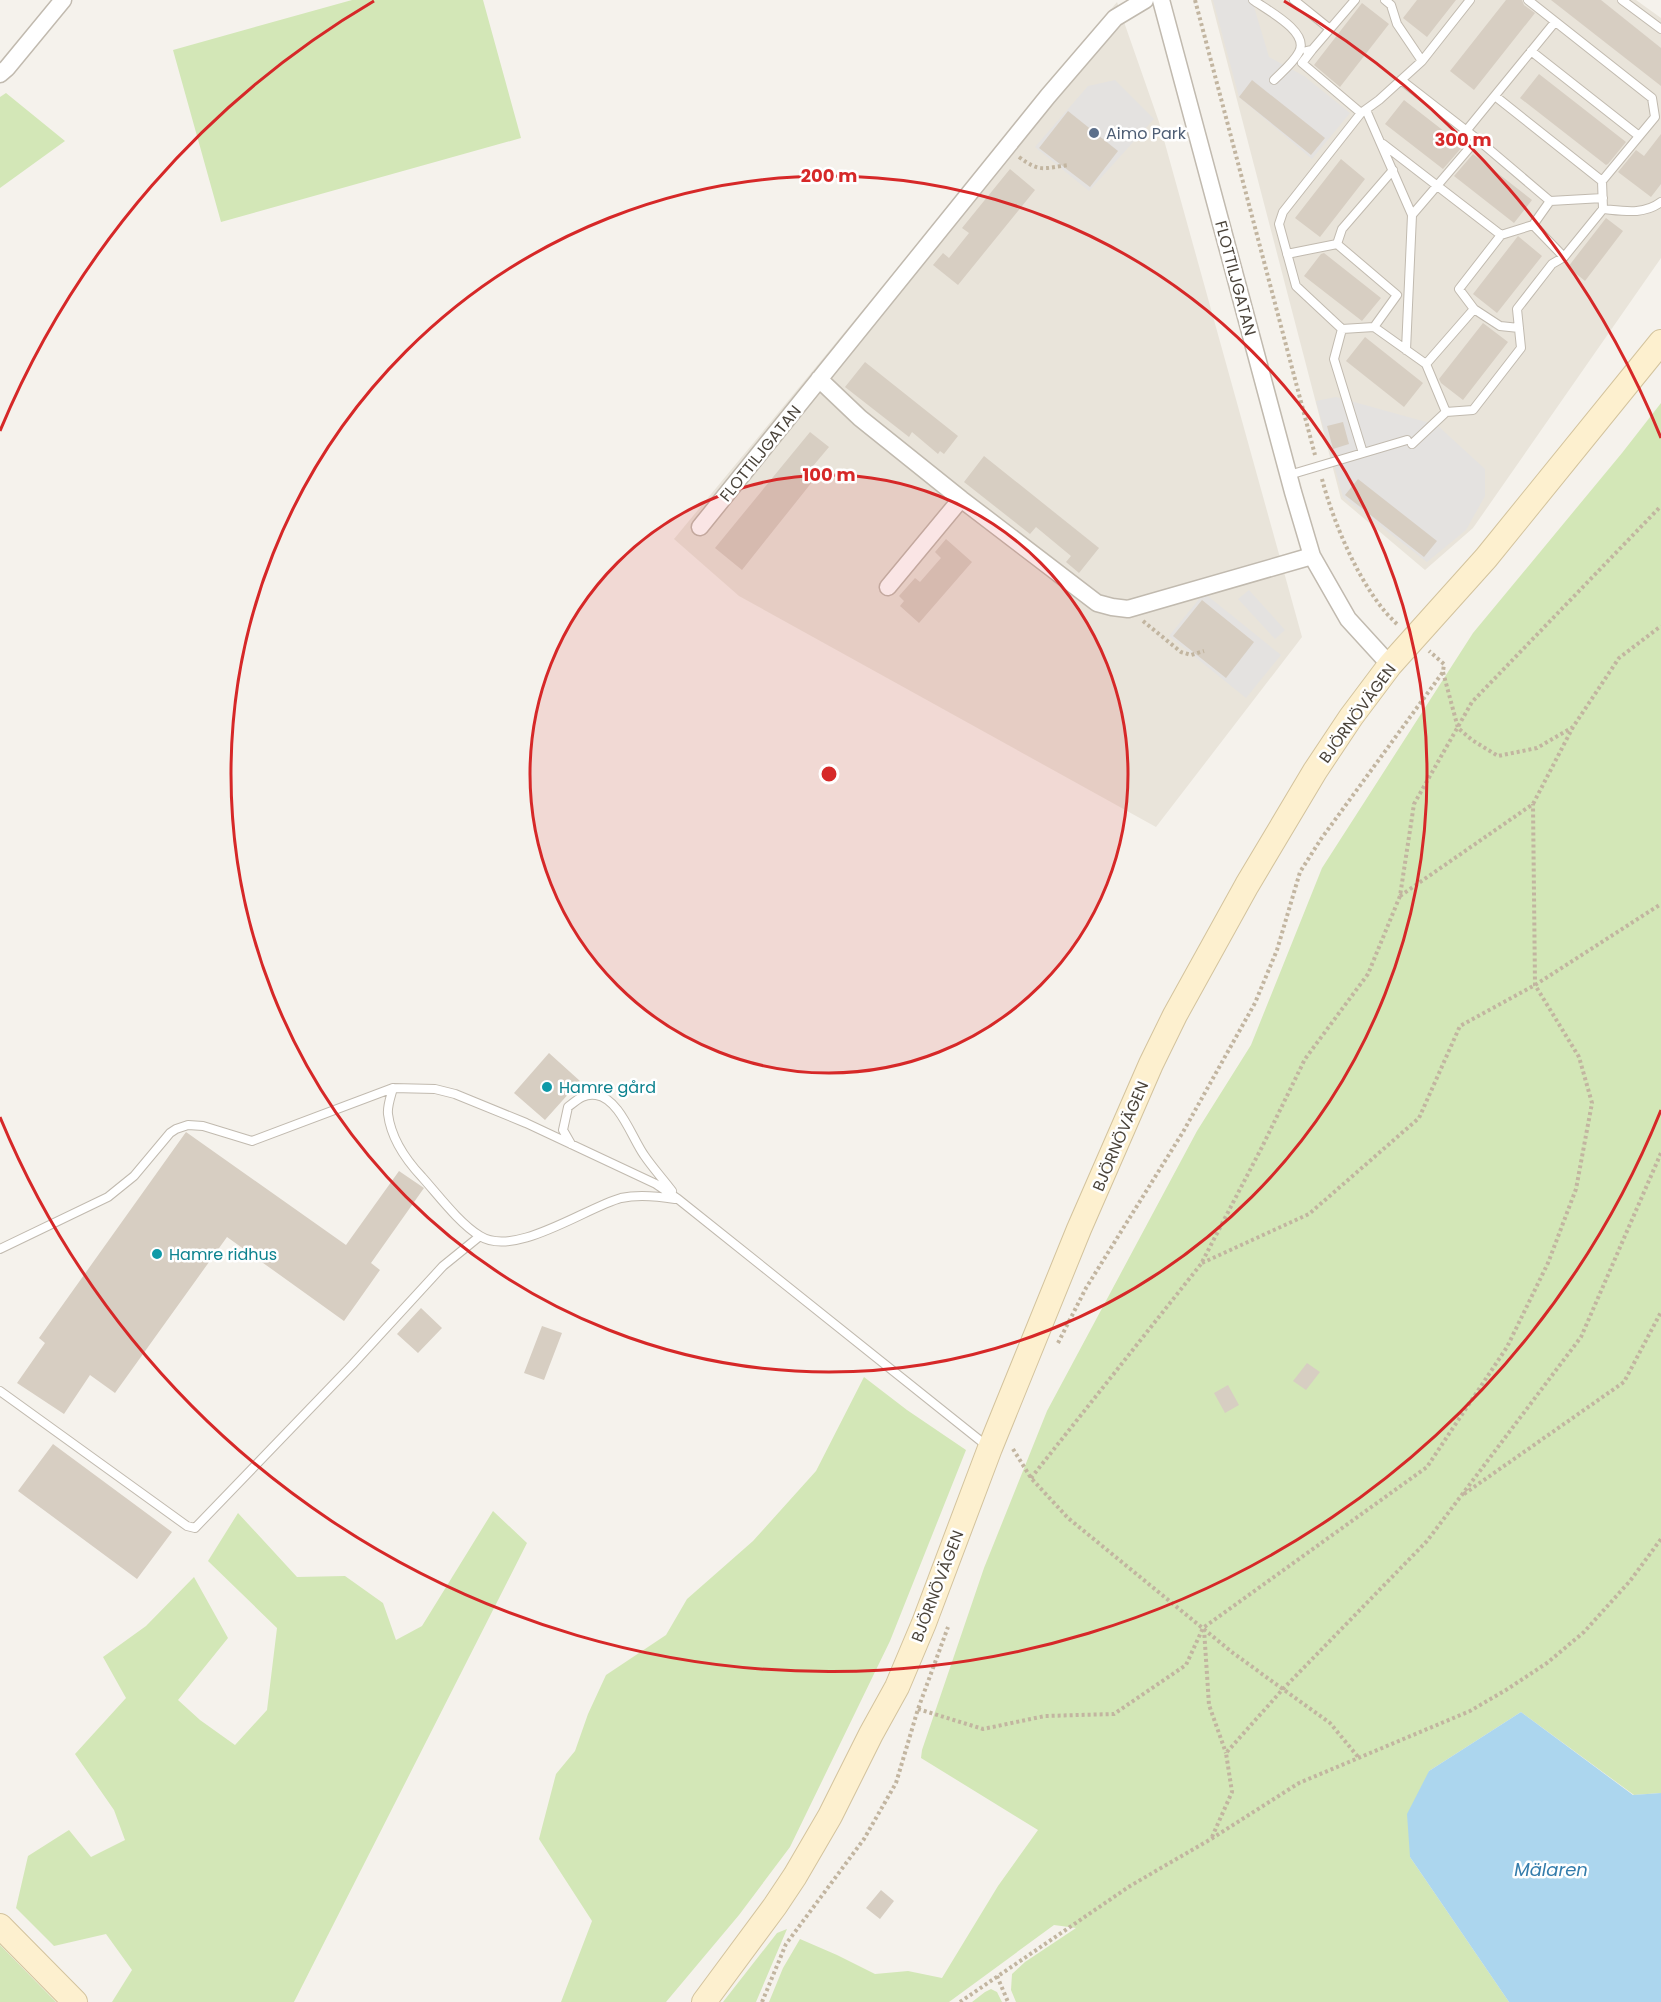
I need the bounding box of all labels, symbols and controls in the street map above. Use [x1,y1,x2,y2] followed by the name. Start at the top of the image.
[1106,122,1187,145] place label: Aimo Park
[1087,126,1101,140] marker: Aimo Park
[1434,127,1492,152] text: 300 m
[801,163,857,188] text: 200 m
[1209,218,1262,338] street label: FLOTTILJGATAN
[714,400,806,506] street label: FLOTTILJGATAN
[802,462,856,487] text: 100 m
[1313,659,1401,768] street label: BJÖRNÖVÄGEN
[819,764,839,784] centre of rings
[559,1076,656,1099] place label: Hamre gård
[1087,1077,1154,1195] street label: BJÖRNÖVÄGEN
[540,1080,554,1094] marker: Hamre gård
[169,1243,277,1266] place label: Hamre ridhus
[150,1247,164,1261] marker: Hamre ridhus
[906,1527,969,1645] street label: BJÖRNÖVÄGEN
[1514,1857,1588,1882] water label: Mälaren

